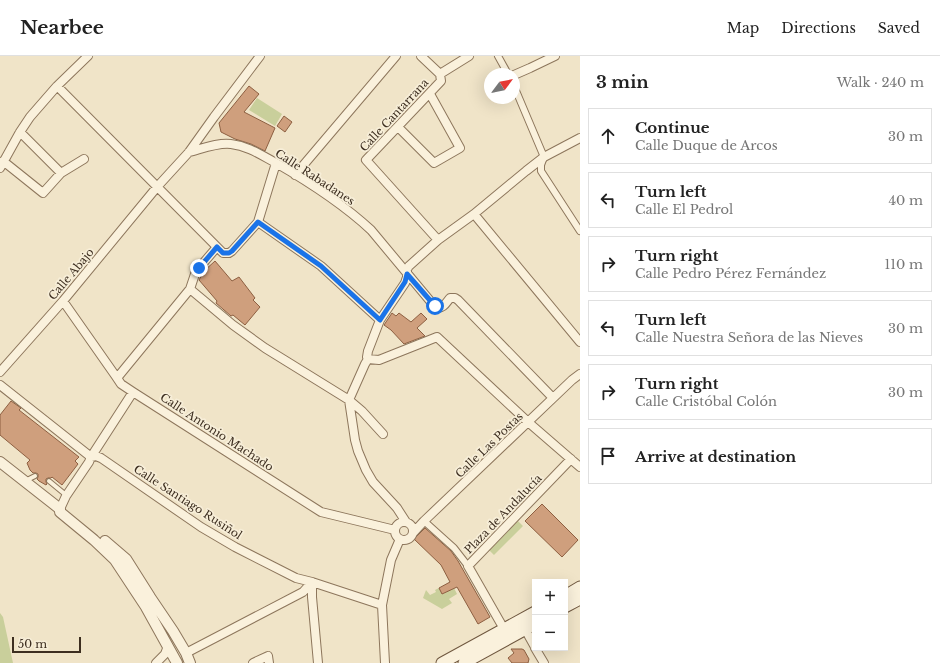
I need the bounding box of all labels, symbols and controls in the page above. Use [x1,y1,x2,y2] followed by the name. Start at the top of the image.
[20,16,104,39] text: Nearbee
[727,19,759,37] text: Map
[781,19,856,37] text: Directions
[878,19,920,37] text: Saved
[484,68,520,104] north arrow
[596,72,649,93] text: 3 min
[837,74,924,91] text: Walk · 240 m
[357,75,432,154] street label: Calle Cantarrana
[635,118,710,137] text: Continue
[597,125,619,147] icon: ahead
[888,128,923,145] text: 30 m
[635,137,778,154] text: Calle Duque de Arcos
[273,146,357,208] street label: Calle Rabadanes
[635,182,706,201] text: Turn left
[597,189,619,211] icon: left
[888,192,923,209] text: 40 m
[635,201,733,218] text: Calle El Pedrol
[45,245,97,303] street label: Calle Abajo
[635,246,718,265] text: Turn right
[597,253,619,275] icon: right
[884,256,923,273] text: 110 m
[190,259,208,277] route end
[635,265,826,282] text: Calle Pedro Pérez Fernández
[426,297,444,315] route start
[635,310,706,329] text: Turn left
[597,317,619,339] icon: left
[888,320,923,337] text: 30 m
[635,329,863,346] text: Calle Nuestra Señora de las Nieves
[635,374,718,393] text: Turn right
[597,381,619,403] icon: right
[888,384,923,401] text: 30 m
[158,390,276,474] street label: Calle Antonio Machado
[635,393,777,410] text: Calle Cristóbal Colón
[452,409,526,481] street label: Calle Las Postas
[597,445,619,467] icon: arrive
[635,447,796,466] text: Arrive at destination
[131,462,245,542] street label: Calle Santiago Rusiñol
[461,471,545,557] street label: Plaza de Andalucía
[532,579,568,651] map controls
[532,579,568,615] button: +
[532,615,568,651] button: −
[12,635,81,654] scale bar
[18,637,47,651] text: 50 m

